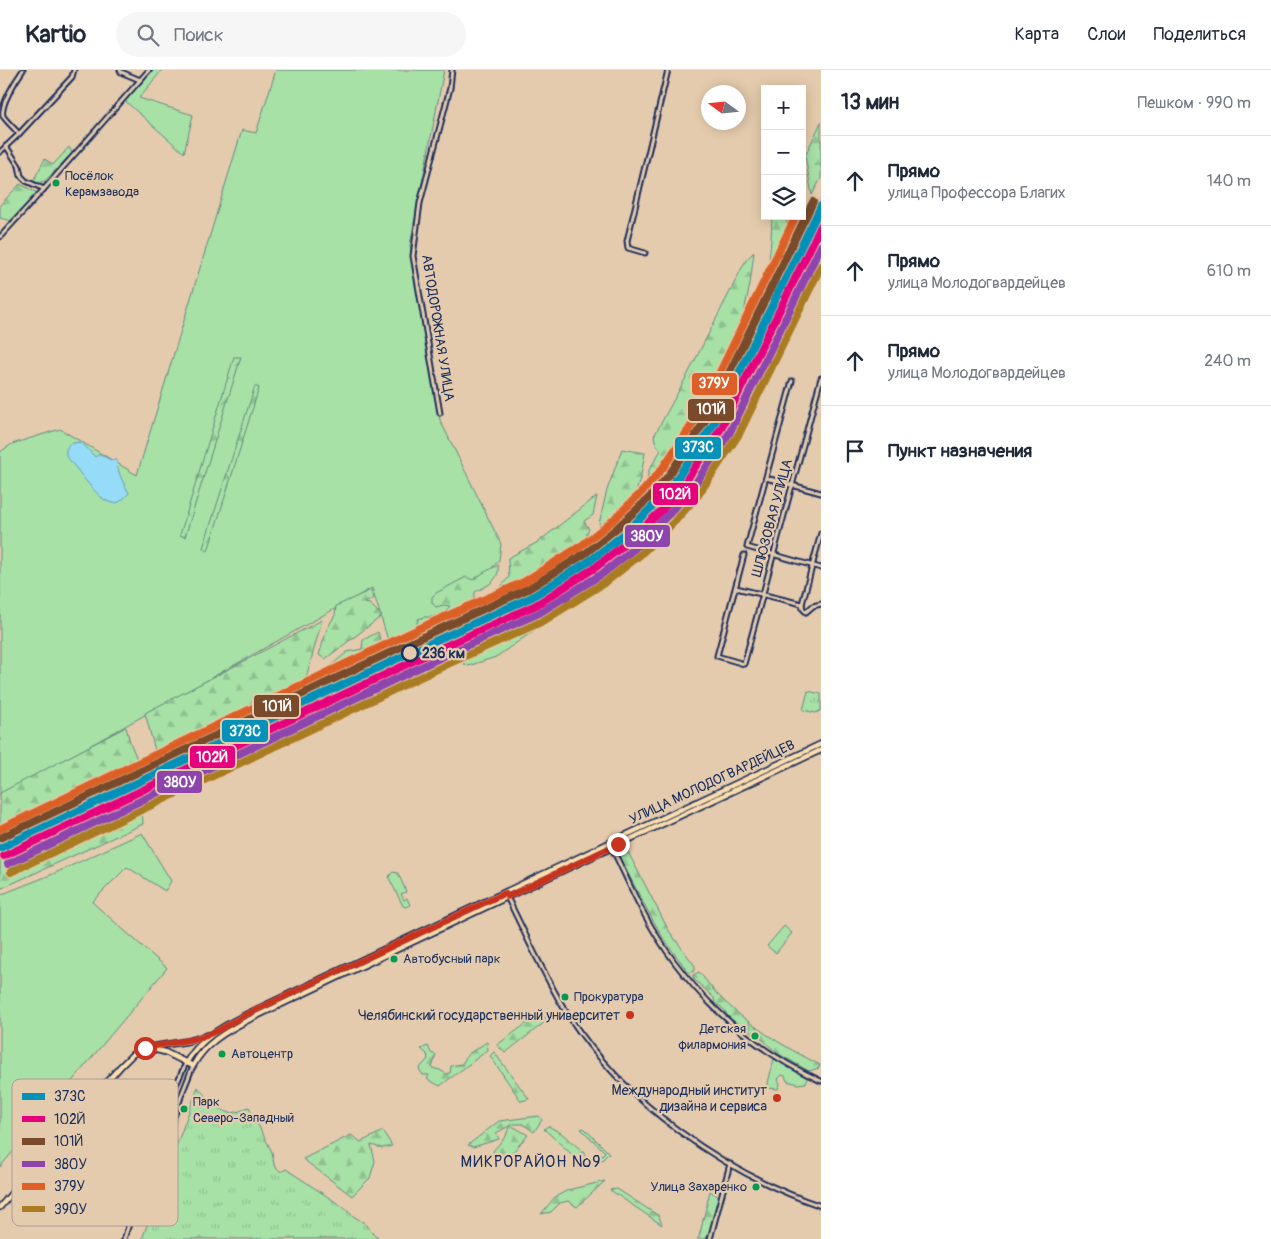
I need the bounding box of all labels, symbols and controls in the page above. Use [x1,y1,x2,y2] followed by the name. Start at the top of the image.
[116,12,466,57] search box
[25,20,86,49] text: Kartio
[134,21,162,49] icon: search
[174,23,224,47] text: Поиск
[1015,23,1059,46] text: Карта
[1087,23,1125,46] text: Слои
[1153,23,1246,46] text: Поделиться
[701,85,746,130] north arrow
[761,85,806,220] map controls
[761,85,806,130] button: +
[841,89,899,116] text: 13 мин
[1138,93,1251,113] text: Пешком · 990 m
[761,130,806,175] button: −
[888,159,940,183] text: Прямо
[841,167,869,195] icon: ahead
[65,168,139,200] place label: Посёлок Керамзавода
[1207,171,1251,191] text: 140 m
[761,175,806,220] button: layers
[51,178,61,188] marker: Посёлок Керамзавода
[888,183,1066,203] text: улица Профессора Благих
[888,249,940,273] text: Прямо
[418,253,458,403] street label: АВТОДОРОЖНАЯ УЛИЦА
[841,257,869,285] icon: ahead
[1207,261,1251,281] text: 610 m
[888,273,1066,293] text: улица Молодогвардейцев
[888,339,940,363] text: Прямо
[841,347,869,375] icon: ahead
[1204,351,1251,371] text: 240 m
[888,363,1066,383] text: улица Молодогвардейцев
[691,372,738,396] line badge: 379У
[699,375,730,392] text: 379У
[687,398,735,422] line badge: 101Й
[697,401,726,418] text: 101Й
[674,436,722,460] line badge: 373C
[841,437,869,465] icon: arrive
[682,439,714,456] text: 373C
[888,439,1032,463] text: Пункт назначения
[748,457,796,579] street label: ШЛЮЗОВАЯ УЛИЦА
[652,482,699,506] line badge: 102Й
[659,486,691,503] text: 102Й
[624,524,671,548] line badge: 380У
[631,528,664,545] text: 380У
[401,644,419,662] marker: 236 км
[422,645,465,662] place label: 236 км
[253,694,300,718] line badge: 101Й
[263,698,292,715] text: 101Й
[221,719,269,743] line badge: 373C
[229,723,261,740] text: 373C
[627,736,798,828] street label: УЛИЦА МОЛОДОГВАРДЕЙЦЕВ
[189,745,236,769] line badge: 102Й
[196,749,228,766] text: 102Й
[156,770,203,794] line badge: 380У
[164,774,197,791] text: 380У
[607,833,630,856] route end
[403,951,501,967] place label: Автобусный парк
[389,954,399,964] marker: Автобусный парк
[574,989,644,1005] place label: Прокуратура
[560,992,570,1002] marker: Прокуратура
[358,1007,620,1024] place label: Челябинский государственный университет
[624,1009,636,1021] marker: Челябинский государственный университет
[678,1021,746,1053] place label: Детская филармония
[750,1031,760,1041] marker: Детская филармония
[134,1037,157,1060] route start
[231,1046,293,1062] place label: Автоцентр
[217,1049,227,1059] marker: Автоцентр
[12,1079,178,1226] legend
[612,1082,767,1115] place label: Международный институт дизайна и сервиса
[54,1088,86,1105] text: 373C
[771,1092,783,1104] marker: Международный институт дизайна и сервиса
[193,1094,294,1126] place label: Парк Северо-Западный
[179,1104,189,1114] marker: Парк Северо-Западный
[54,1111,85,1128] text: 102Й
[54,1133,83,1150] text: 101Й
[461,1152,601,1172] district label: МИКРОРАЙОН №9
[54,1156,87,1173] text: 380У
[54,1178,85,1195] text: 379У
[650,1179,747,1195] place label: Улица Захаренко
[751,1182,761,1192] marker: Улица Захаренко
[54,1201,88,1218] text: 390У

